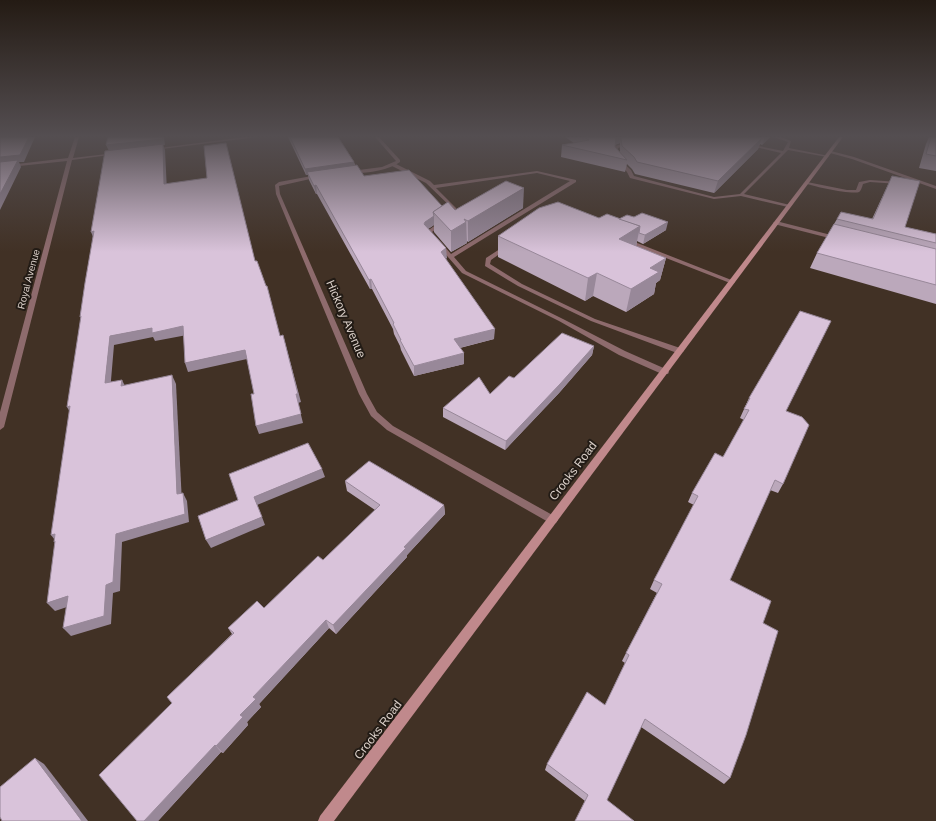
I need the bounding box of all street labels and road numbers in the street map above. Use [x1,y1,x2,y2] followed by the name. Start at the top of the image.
[15,248,42,310] street label: Royal Avenue
[323,278,369,360] street label: Hickory Avenue
[546,439,600,503] street label: Crooks Road
[351,698,405,762] street label: Crooks Road

